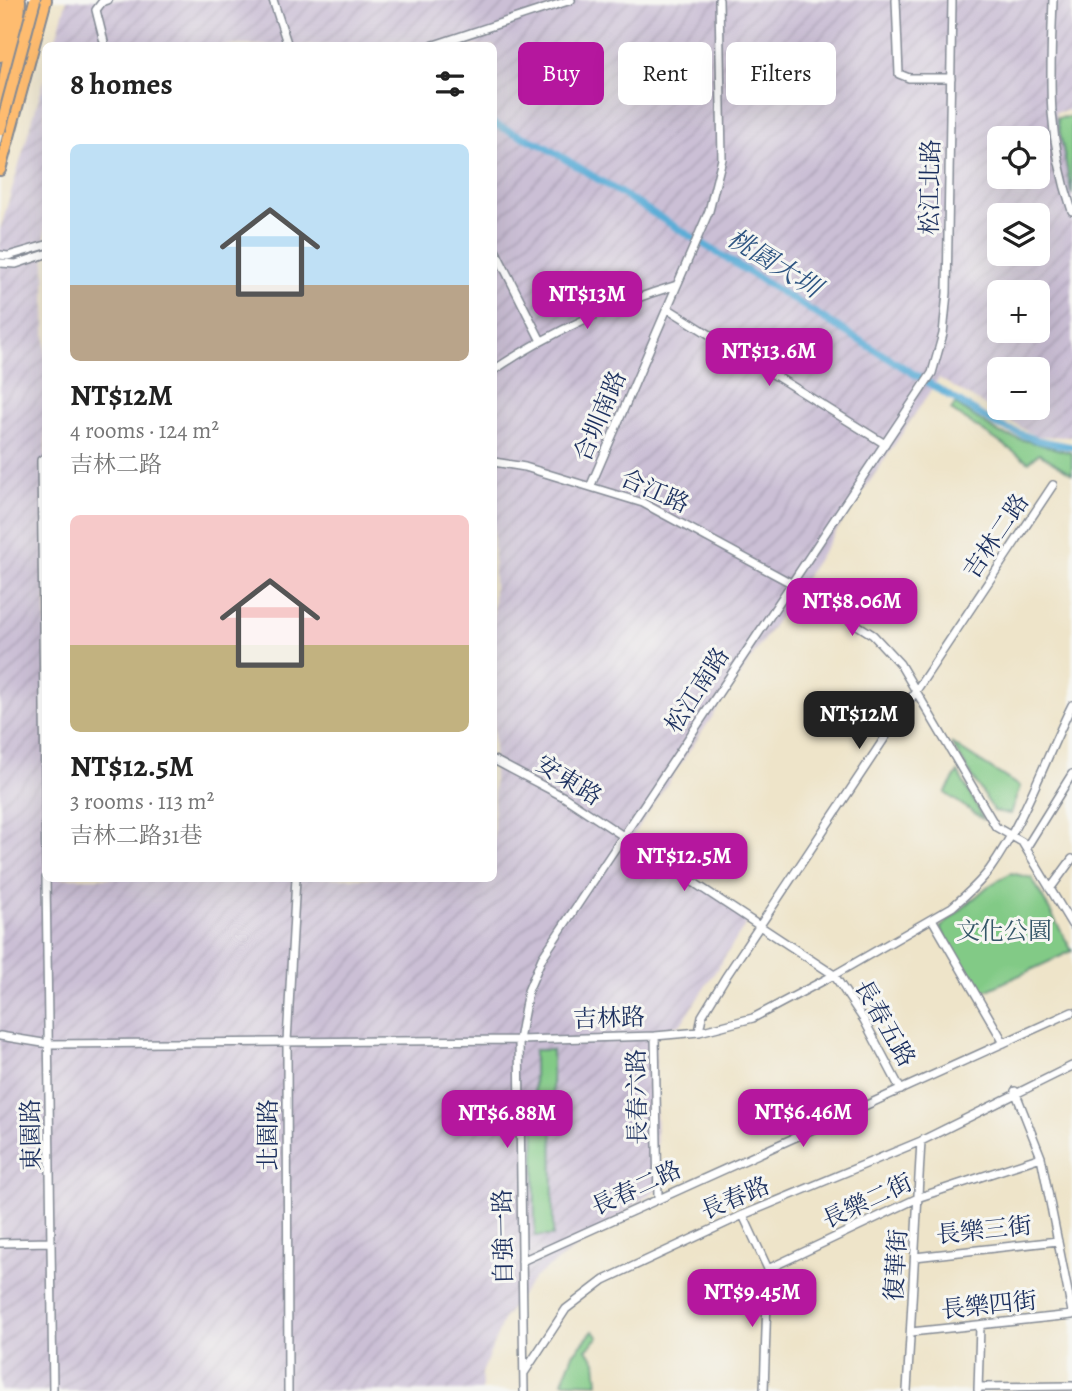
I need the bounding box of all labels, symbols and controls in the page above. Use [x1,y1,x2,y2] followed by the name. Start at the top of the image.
[518,42,604,105] chip: Buy
[618,42,712,105] chip: Rent
[726,42,836,105] chip: Filters
[70,64,173,104] text: 8 homes
[431,65,469,103] icon: filters
[987,126,1050,420] map controls
[987,126,1050,189] button: locate
[913,139,947,235] street label: 松江北路
[207,189,333,315] icon: home
[987,203,1050,266] button: layers
[721,221,831,308] water label: 桃園大圳
[530,272,644,331] pin: NT$13M
[548,278,626,309] text: NT$13M
[987,280,1050,343] button: +
[697,328,841,388] pin: NT$13.6M
[722,335,816,366] text: NT$13.6M
[987,357,1050,420] button: −
[567,366,633,466] street label: 合圳南路
[70,375,173,415] text: NT$12M
[70,415,219,446] text: 4 rooms · 124 m²
[70,449,162,480] text: 吉林二路
[616,462,694,520] street label: 合江路
[956,487,1036,585] street label: 吉林二路
[207,560,333,686] icon: home
[780,578,924,638] pin: NT$8.06M
[802,585,902,616] text: NT$8.06M
[657,641,737,739] street label: 松江南路
[802,692,916,751] pin: NT$12M
[820,698,898,729] text: NT$12M
[70,746,194,786] text: NT$12.5M
[530,747,608,813] street label: 安東路
[70,786,214,817] text: 3 rooms · 113 m²
[70,820,202,851] text: 吉林二路31巷
[612,834,756,893] pin: NT$12.5M
[636,840,732,871] text: NT$12.5M
[956,915,1052,947] park label: 文化公園
[847,973,923,1073] street label: 長春五路
[572,1001,646,1035] street label: 吉林路
[620,1049,654,1145] street label: 長春六路
[435,1090,579,1150] pin: NT$6.88M
[731,1090,875,1149] pin: NT$6.46M
[754,1096,852,1127] text: NT$6.46M
[458,1097,556,1128] text: NT$6.88M
[14,1099,48,1171] street label: 東園路
[252,1099,284,1171] street label: 北園路
[586,1153,686,1223] street label: 長春二路
[817,1166,917,1236] street label: 長樂二街
[696,1169,774,1227] street label: 長春路
[486,1189,520,1285] street label: 自強一路
[935,1209,1033,1251] street label: 長樂三街
[878,1228,914,1302] street label: 復華街
[680,1270,824,1329] pin: NT$9.45M
[703,1276,801,1307] text: NT$9.45M
[940,1284,1038,1326] street label: 長樂四街

